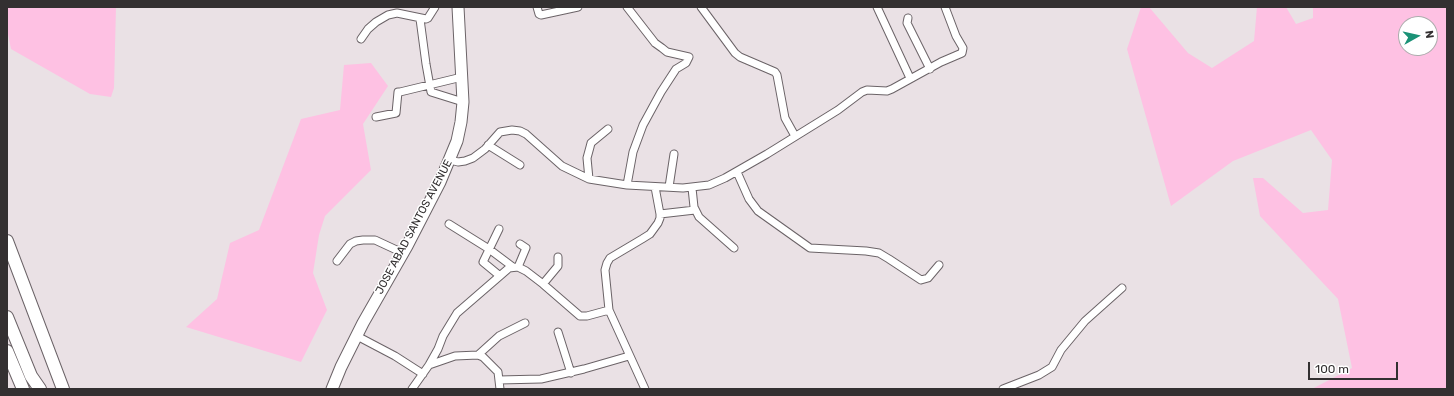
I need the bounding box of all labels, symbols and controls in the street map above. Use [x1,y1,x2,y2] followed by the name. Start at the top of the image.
[1398,16,1438,56] north arrow
[1422,30,1436,39] text: N
[373,157,455,297] street label: JOSE ABAD SANTOS AVENUE
[1310,354,1400,380] scale bar
[1315,362,1349,376] text: 100 m

